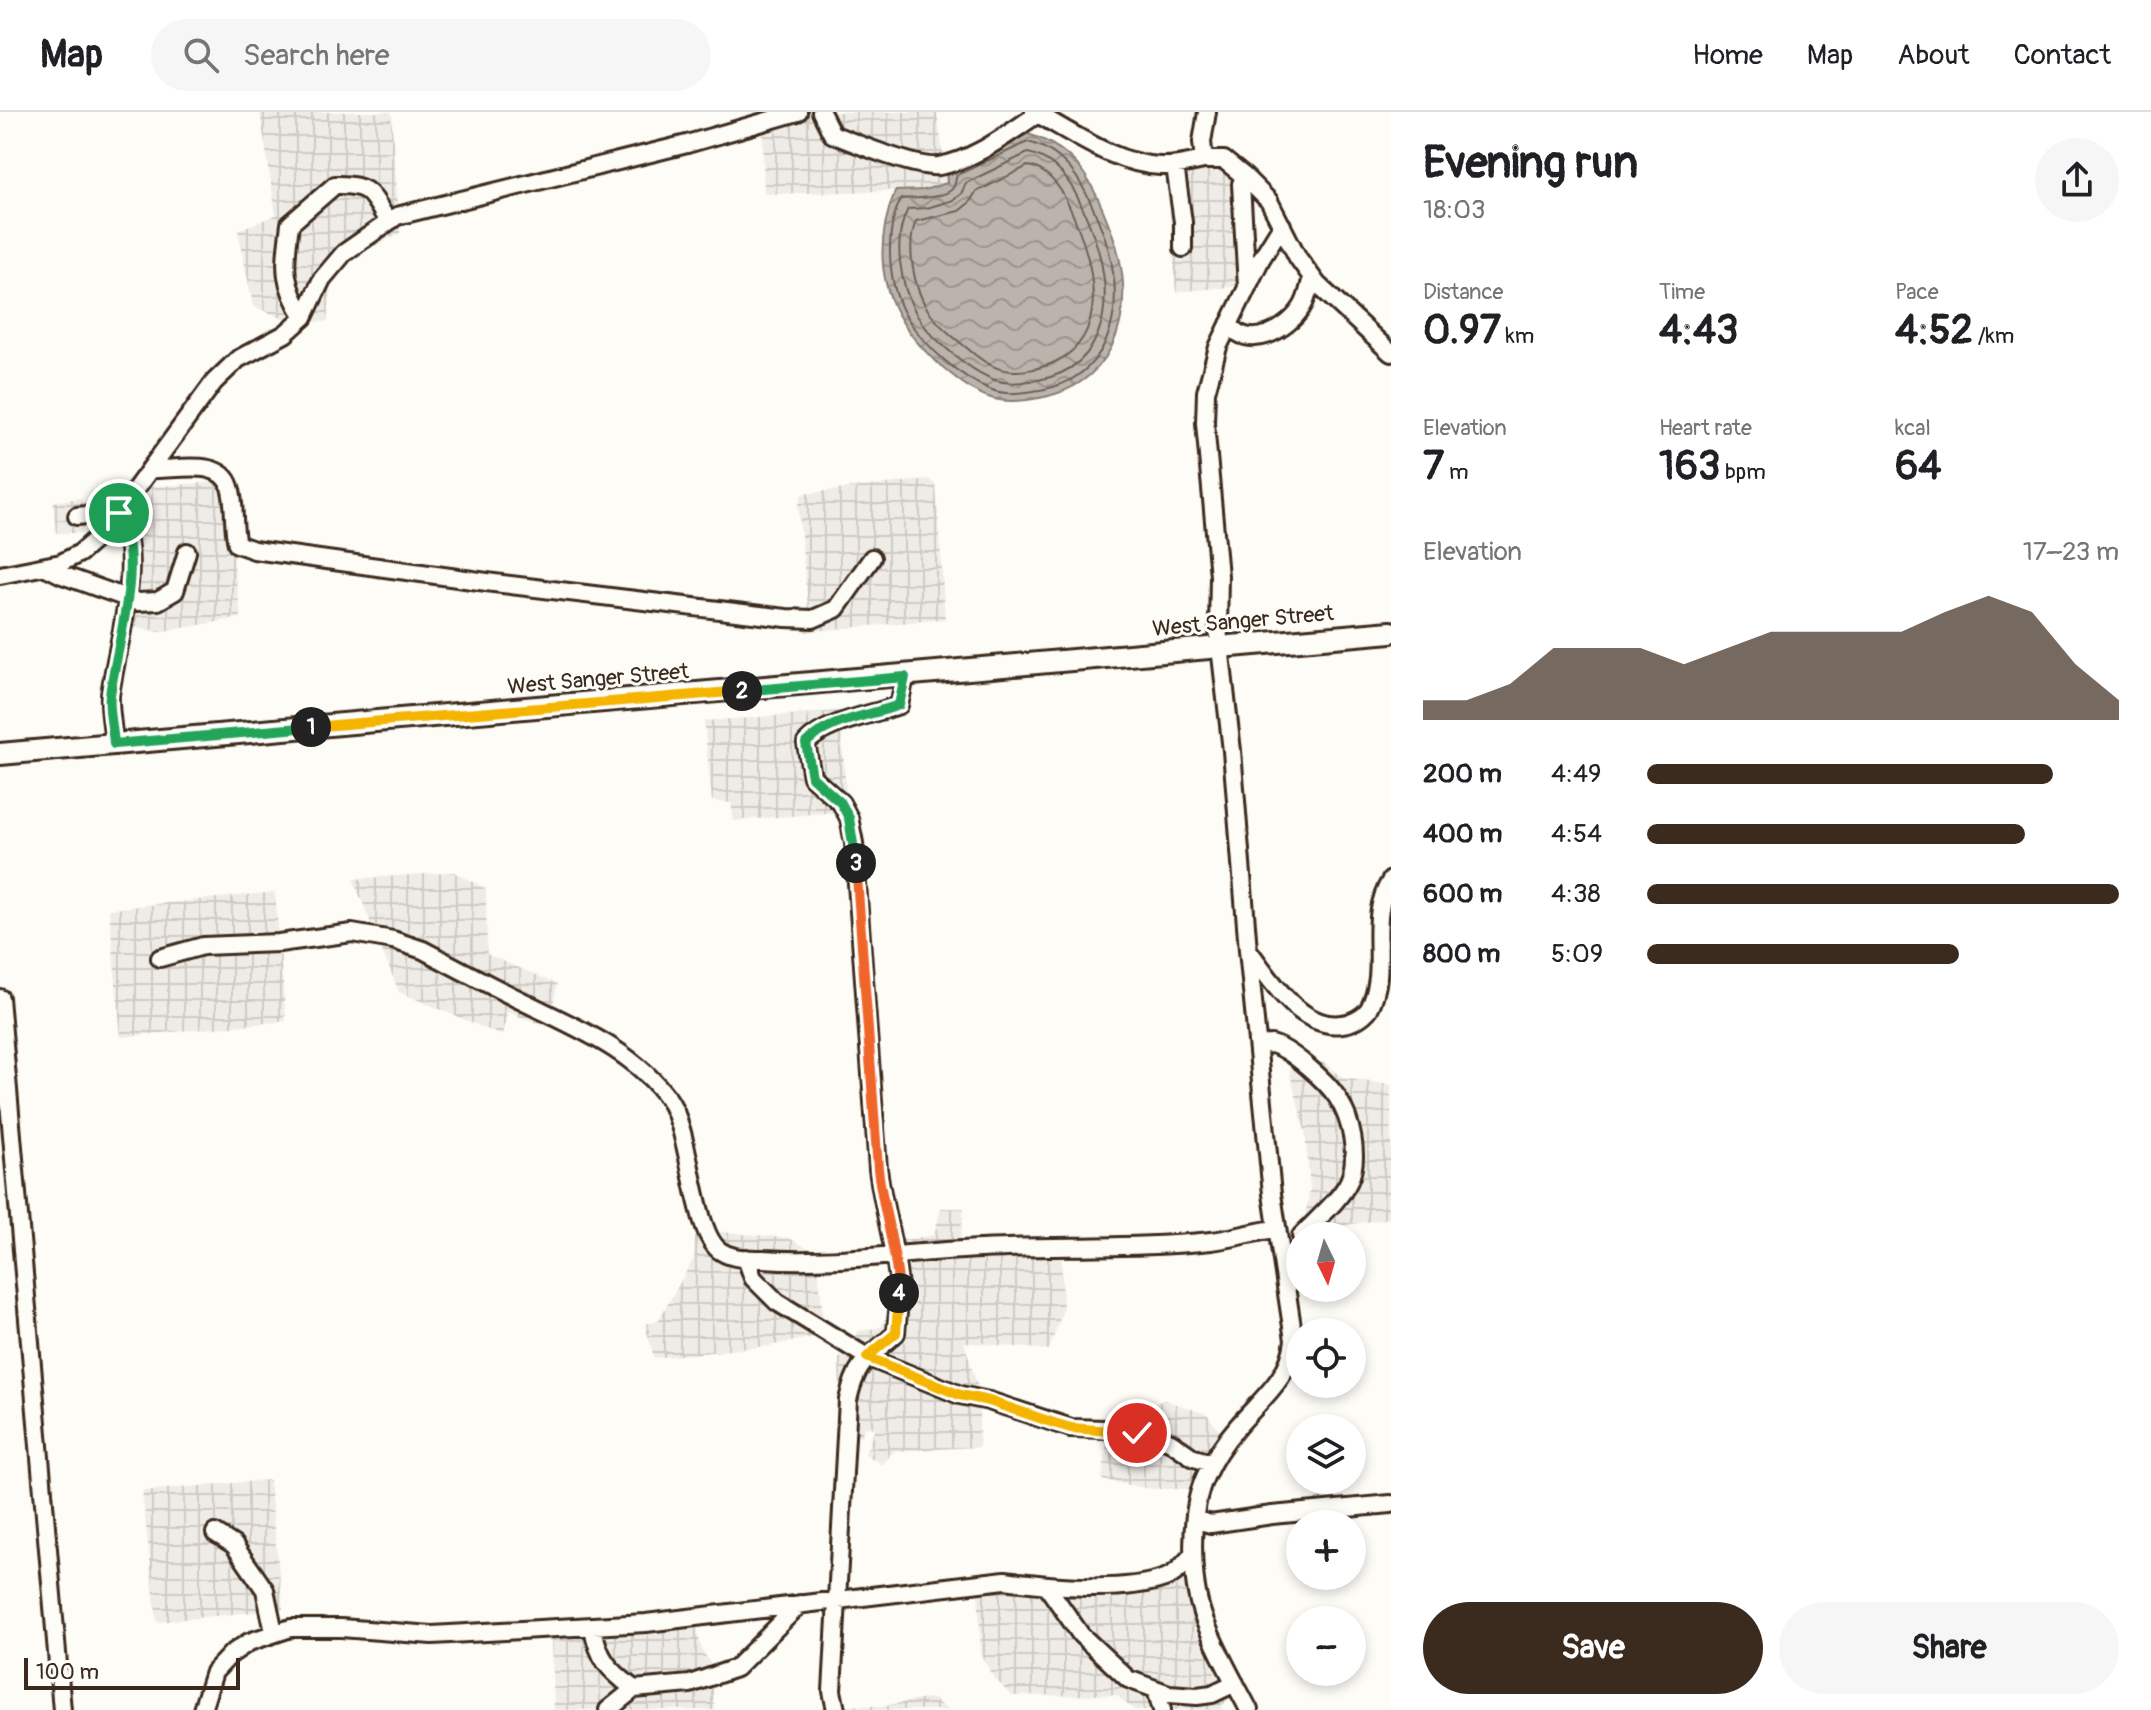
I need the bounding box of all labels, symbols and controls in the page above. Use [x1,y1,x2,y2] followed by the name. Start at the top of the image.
[151,19,711,91] search box
[40,31,103,79] text: Map
[179,33,223,77] icon: search
[243,37,390,74] text: Search here
[1692,38,1763,73] text: Home
[1807,38,1853,73] text: Map
[1897,38,1970,73] text: About
[2014,38,2111,73] text: Contact
[1423,136,1638,191] text: Evening run
[2035,138,2119,222] button: share
[1423,194,1485,226] text: 18:03
[1423,278,1503,306] text: Distance
[1659,278,1705,306] text: Time
[1895,278,1939,306] text: Pace
[1423,306,1501,355] text: 0.97
[1659,306,1738,355] text: 4:43
[1895,306,1973,355] text: 4:52
[1501,322,1534,350] text: km
[1973,322,2014,350] text: /km
[1423,414,1507,442] text: Elevation
[1659,414,1752,442] text: Heart rate
[1895,414,1931,442] text: kcal
[1423,442,1444,491] text: 7
[1659,442,1720,491] text: 163
[1895,442,1941,491] text: 64
[1444,458,1468,486] text: m
[1720,458,1766,486] text: bpm
[85,479,153,547] pin
[97,491,141,535] icon: arrive
[1423,536,1522,568] text: Elevation
[2023,536,2119,568] text: 17–23 m
[1151,599,1335,643] street label: West Sanger Street
[506,657,690,701] street label: West Sanger Street
[722,671,762,711] pin: 2
[736,677,748,705] text: 2
[291,707,331,747] pin: 1
[307,713,315,741] text: 1
[1423,758,1502,790] text: 200 m
[1551,758,1602,790] text: 4:49
[1423,818,1502,850] text: 400 m
[1551,818,1602,850] text: 4:54
[836,843,876,883] pin: 3
[850,849,862,877] text: 3
[1423,878,1502,910] text: 600 m
[1551,878,1601,910] text: 4:38
[1423,938,1500,970] text: 800 m
[1551,938,1603,970] text: 5:09
[1286,1222,1366,1302] north arrow
[1286,1222,1366,1686] map controls
[879,1273,919,1313] pin: 4
[893,1279,905,1307] text: 4
[1286,1318,1366,1398] button: locate
[1103,1399,1171,1467] pin
[1115,1411,1159,1455] icon: check
[1286,1414,1366,1494] button: layers
[1286,1510,1366,1590] button: +
[1423,1602,1763,1694] button: Save
[1779,1602,2119,1694] button: Share
[1286,1606,1366,1686] button: −
[24,1654,240,1690] scale bar
[36,1658,99,1686] text: 100 m

